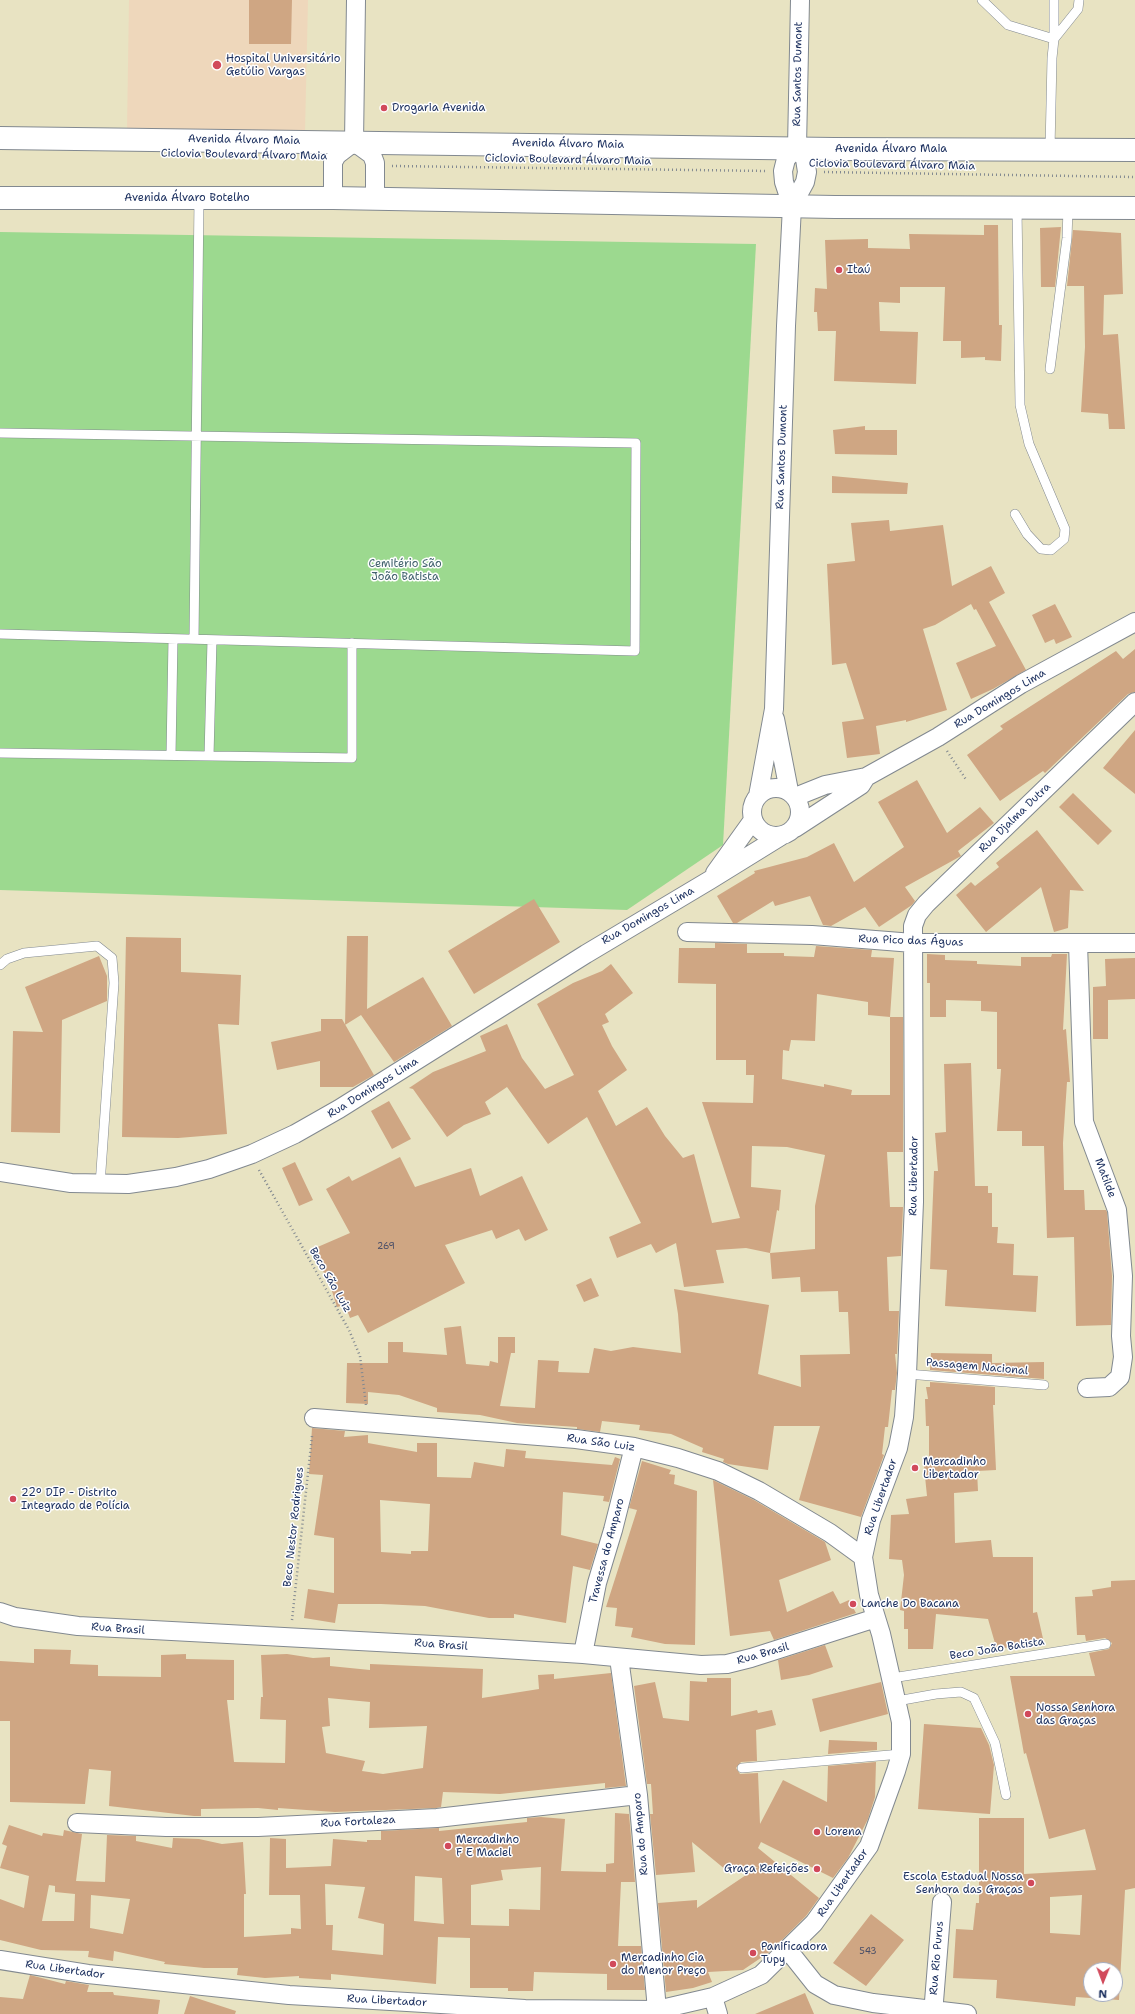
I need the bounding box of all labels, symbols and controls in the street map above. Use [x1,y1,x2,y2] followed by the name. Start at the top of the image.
[790,21,806,127] street label: Rua Santos Dumont
[226,52,340,78] place label: Hospital Universitário Getúlio Vargas
[211,59,223,71] marker: Hospital Universitário Getúlio Vargas
[392,101,485,115] place label: Drogaria Avenida
[379,103,389,113] marker: Drogaria Avenida
[188,132,300,148] street label: Avenida Álvaro Maia
[512,136,624,152] street label: Avenida Álvaro Maia
[835,142,947,156] street label: Avenida Álvaro Maia
[161,147,327,163] street label: Ciclovia Boulevard Álvaro Maia
[485,152,651,168] street label: Ciclovia Boulevard Álvaro Maia
[809,157,975,173] street label: Ciclovia Boulevard Álvaro Maia
[124,191,250,205] street label: Avenida Álvaro Botelho
[847,263,870,277] place label: Itaú
[834,265,844,275] marker: Itaú
[774,404,790,510] street label: Rua Santos Dumont
[368,557,442,583] park label: Cemitério São João Batista
[952,666,1048,732] street label: Rua Domingos Lima
[977,781,1053,855] street label: Rua Djalma Dutra
[600,884,696,948] street label: Rua Domingos Lima
[858,933,964,949] street label: Rua Pico das Águas
[325,1055,421,1121] street label: Rua Domingos Lima
[907,1136,921,1216] street label: Rua Libertador
[1091,1156,1119,1200] street label: Matilde
[377,1242,395,1252] house number: 269
[306,1245,354,1315] street label: Beco São Luiz
[925,1356,1029,1378] street label: Passagem Nacional
[566,1432,636,1454] street label: Rua São Luiz
[923,1455,986,1481] place label: Mercadinho Libertador
[862,1457,900,1537] street label: Rua Libertador
[910,1463,920,1473] marker: Mercadinho Libertador
[281,1466,307,1588] street label: Beco Nestor Rodrigues
[21,1486,130,1512] place label: 22º DIP - Distrito Integrado de Polícia
[8,1494,18,1504] marker: 22º DIP - Distrito Integrado de Polícia
[587,1497,627,1605] street label: Travessa do Amparo
[861,1597,959,1611] place label: Lanche Do Bacana
[848,1599,858,1609] marker: Lanche Do Bacana
[91,1621,145,1637] street label: Rua Brasil
[949,1635,1045,1663] street label: Beco João Batista
[414,1637,468,1653] street label: Rua Brasil
[735,1640,791,1668] street label: Rua Brasil
[1036,1701,1115,1727] place label: Nossa Senhora das Graças
[1023,1709,1033,1719] marker: Nossa Senhora das Graças
[631,1792,651,1876] street label: Rua do Amparo
[320,1813,396,1831] street label: Rua Fortaleza
[825,1825,862,1839] place label: Lorena
[812,1827,822,1837] marker: Lorena
[456,1833,519,1859] place label: Mercadinho F E Maciel
[443,1841,453,1851] marker: Mercadinho F E Maciel
[815,1846,871,1920] street label: Rua Libertador
[724,1862,809,1876] place label: Graça Refeições
[812,1864,822,1874] marker: Graça Refeições
[903,1870,1023,1896] place label: Escola Estadual Nossa Senhora das Graças
[1026,1878,1036,1888] marker: Escola Estadual Nossa Senhora das Graças
[927,1921,947,1995] street label: Rua Rio Purus
[761,1940,827,1966] place label: Panificadora Tupy
[859,1947,877,1957] house number: 543
[748,1948,758,1958] marker: Panificadora Tupy
[621,1951,706,1977] place label: Mercadinho Cia do Menor Preço
[24,1958,106,1982] street label: Rua Libertador
[608,1959,618,1969] marker: Mercadinho Cia do Menor Preço
[1083,1962,1123,2002] north arrow
[1098,1986,1107,2001] text: N
[347,1992,427,2010] street label: Rua Libertador

